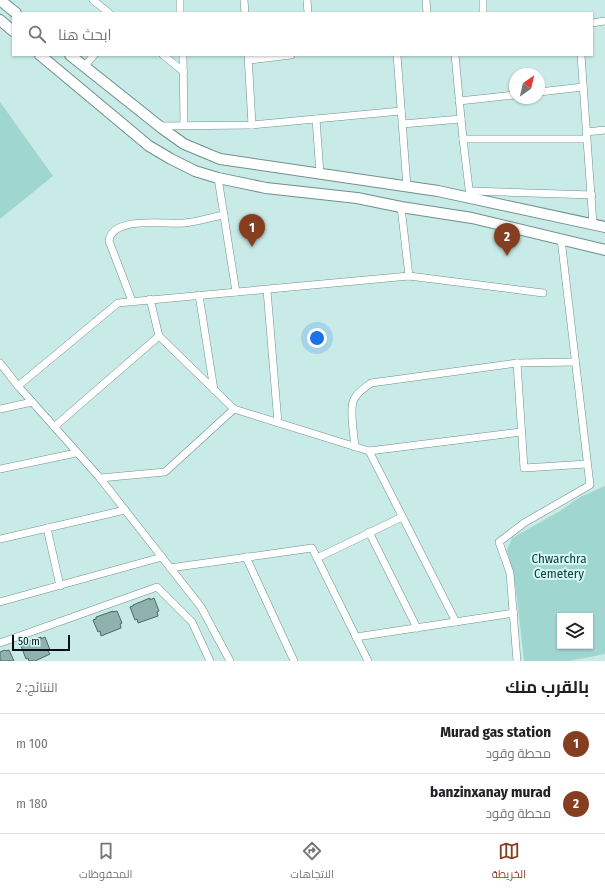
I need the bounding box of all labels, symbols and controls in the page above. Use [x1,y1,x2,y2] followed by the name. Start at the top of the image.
[12,12,593,56] search box
[26,23,48,45] icon: search
[58,26,112,44] text: ابحث هنا
[509,68,545,104] north arrow
[239,214,265,247] pin: 1
[494,223,520,256] pin: 2
[307,328,327,348] your location
[531,551,587,581] park label: Chwarchra Cemetery
[557,613,593,649] map controls
[557,613,593,649] button: layers
[12,633,70,652] scale bar
[18,635,40,648] text: 50 m
[505,677,589,698] text: بالقرب منك
[16,680,58,695] text: النتائج: 2
[440,723,551,741] text: Murad gas station
[16,736,48,751] text: 100 m
[573,736,579,751] text: 1
[486,746,551,761] text: محطة وقود
[430,783,551,801] text: banzinxanay murad
[16,796,47,811] text: 180 m
[573,796,579,811] text: 2
[486,806,551,821] text: محطة وقود
[79,840,132,884] tab: المحفوظات
[290,840,334,884] tab: الاتجاهات
[492,840,526,884] tab: الخريطة

